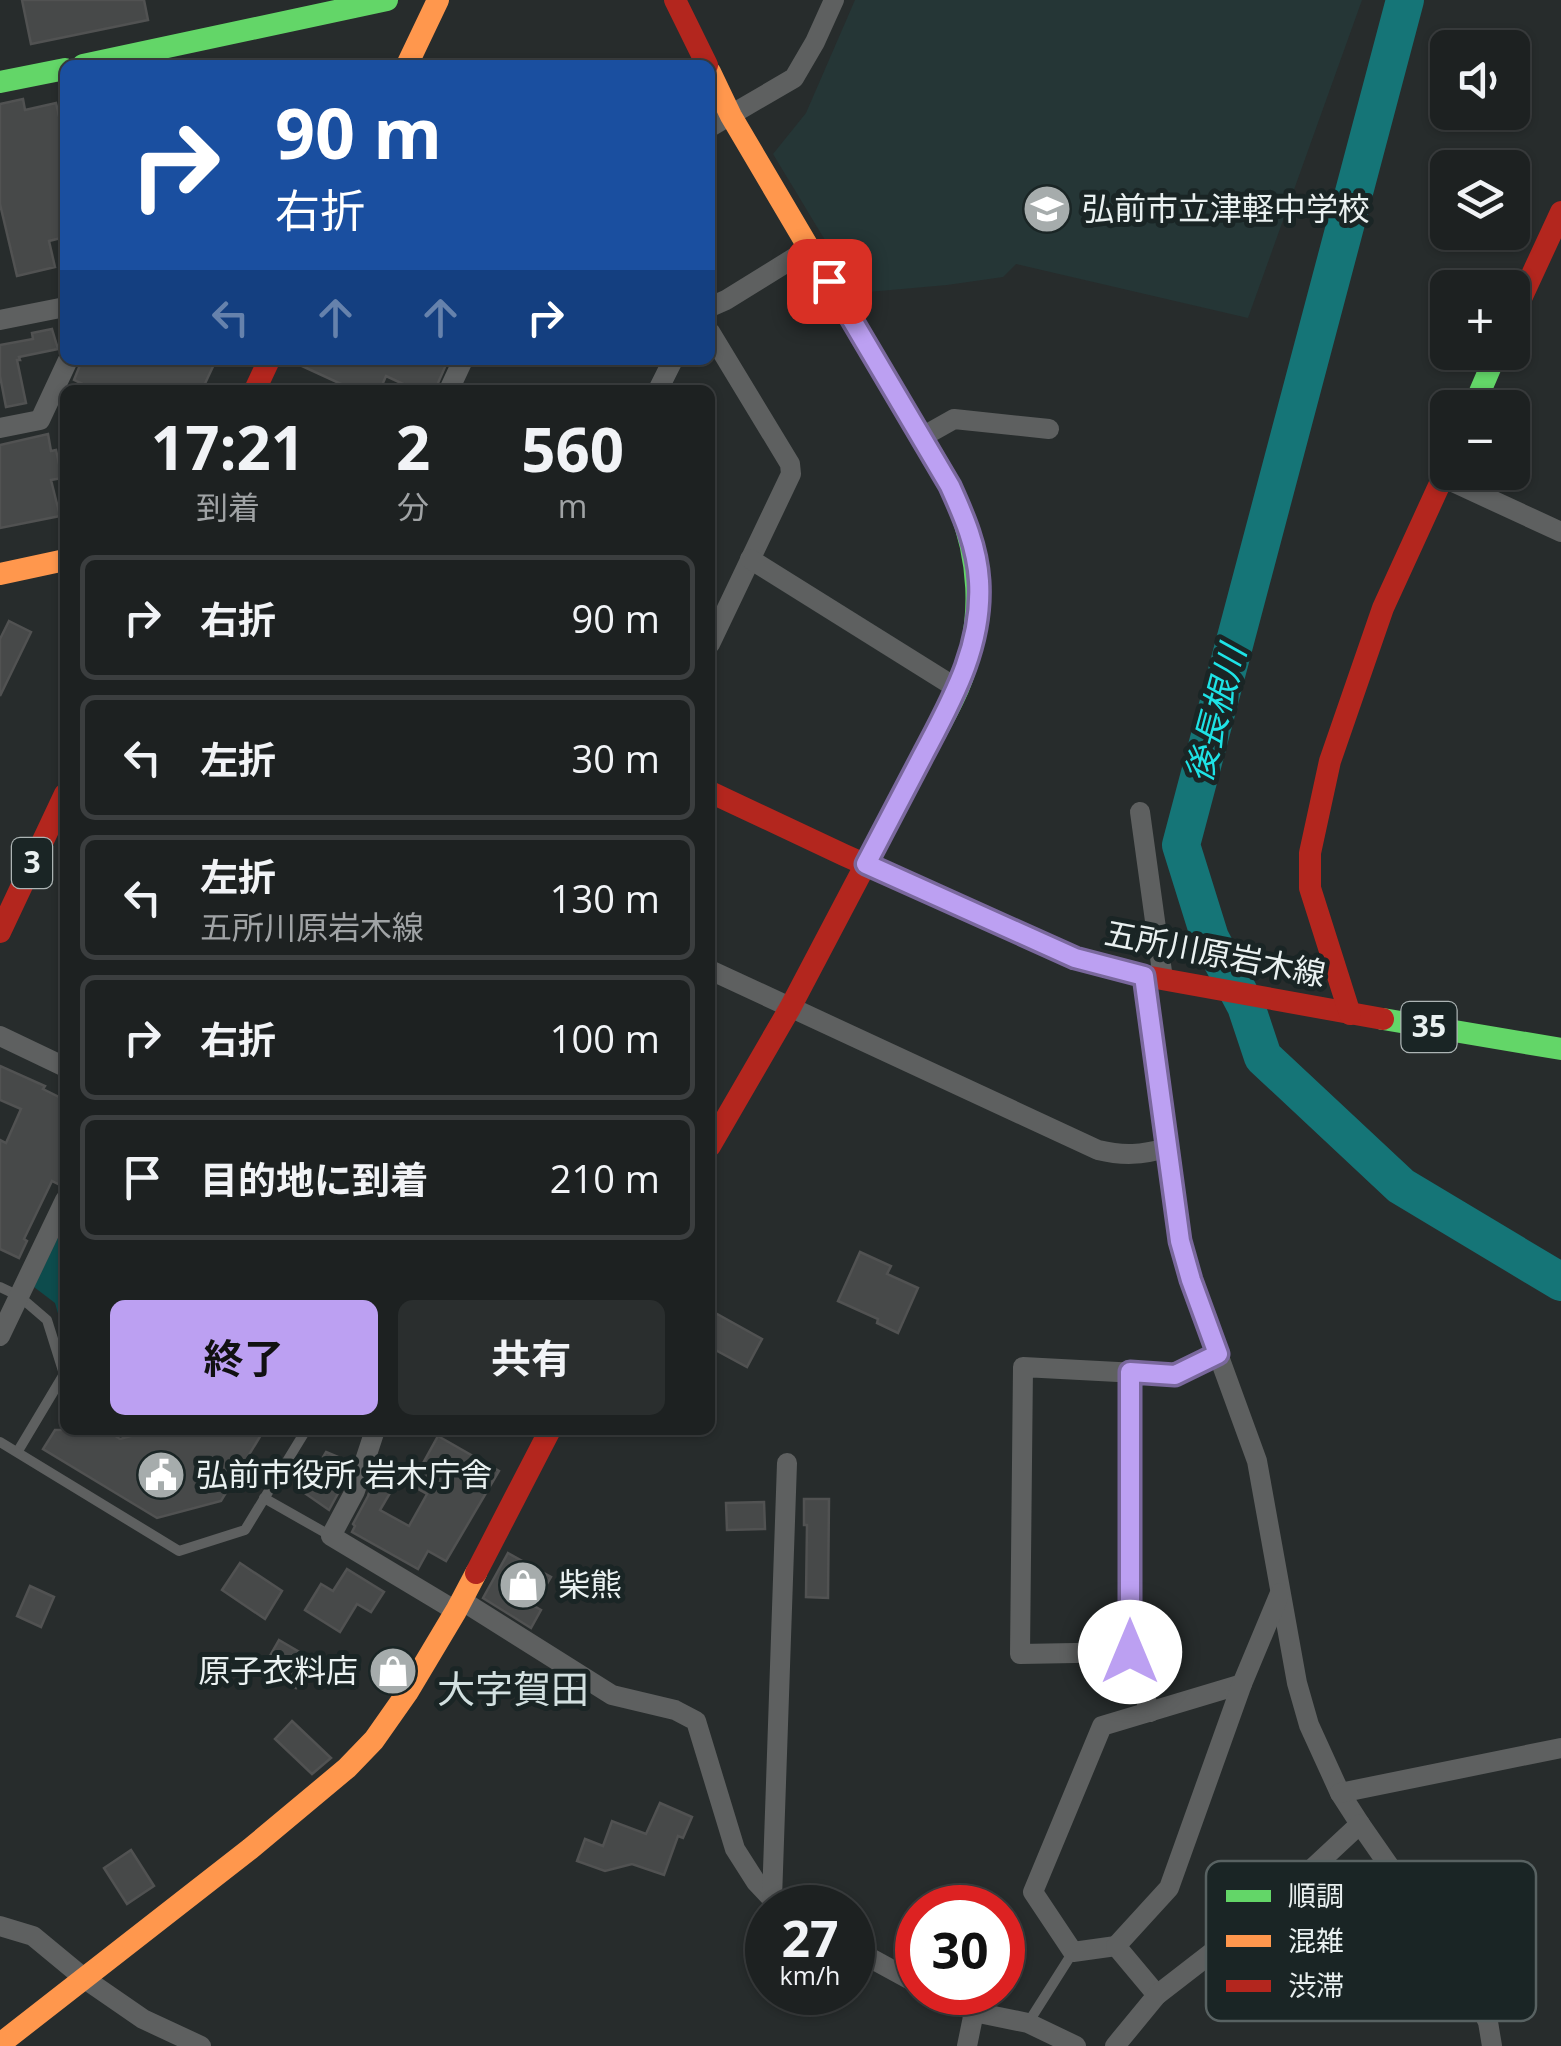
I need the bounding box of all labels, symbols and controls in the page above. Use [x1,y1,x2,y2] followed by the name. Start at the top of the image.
[1430,30,1530,490] map controls
[1430,30,1530,130] button: sound
[275,84,442,180] text: 90 m
[110,100,240,230] icon: right
[1430,150,1530,250] button: layers
[275,179,365,240] text: 右折
[1021,183,1073,235] school or university icon: 弘前市立津軽中学校
[1082,186,1370,229] place label: 弘前市立津軽中学校
[787,239,872,324] pin
[802,254,857,309] icon: arrive
[1430,270,1530,370] button: +
[203,290,258,345] icon: left
[308,290,363,345] icon: ahead
[413,290,468,345] icon: ahead
[518,290,573,345] icon: right
[1430,390,1530,490] button: −
[151,406,305,488] text: 17:21
[396,406,430,488] text: 2
[521,408,624,490] text: 560
[558,484,587,527] text: m
[196,485,260,528] text: 到着
[397,485,429,528] text: 分
[115,590,170,645] icon: right
[571,592,660,644] text: 90 m
[200,593,276,645] text: 右折
[1174,636,1256,787] water label: 後長根川
[115,730,170,785] icon: left
[571,732,660,784] text: 30 m
[200,733,276,785] text: 左折
[12,838,52,888] road number: 3
[200,850,276,902] text: 左折
[115,870,170,925] icon: left
[550,872,660,924] text: 130 m
[200,905,424,948] text: 五所川原岩木線
[1101,910,1329,995] street label: 五所川原岩木線
[1402,1002,1456,1052] road number: 35
[115,1010,170,1065] icon: right
[550,1012,660,1064] text: 100 m
[200,1013,276,1065] text: 右折
[115,1150,170,1205] icon: arrive
[550,1152,660,1204] text: 210 m
[200,1153,428,1205] text: 目的地に到着
[110,1300,378,1415] button: 終了
[398,1300,665,1415] button: 共有
[135,1449,187,1501] public building icon: 弘前市役所 岩木庁舎
[196,1452,492,1495] place label: 弘前市役所 岩木庁舎
[497,1559,549,1611] shop icon: 柴熊
[558,1562,622,1605] place label: 柴熊
[1078,1600,1182,1704] position arrow
[367,1645,419,1697] shop icon: 原子衣料店
[198,1648,358,1691] place label: 原子衣料店
[437,1662,589,1714] district label: 大字賀田
[1206,1861,1536,2021] legend
[1288,1876,1344,1914] text: 順調
[895,1885,1025,2015] speed limit sign: 30
[781,1904,839,1972] text: 27
[1288,1921,1344,1959] text: 混雑
[780,1958,840,1992] text: km/h
[1288,1966,1344,2004] text: 渋滞

